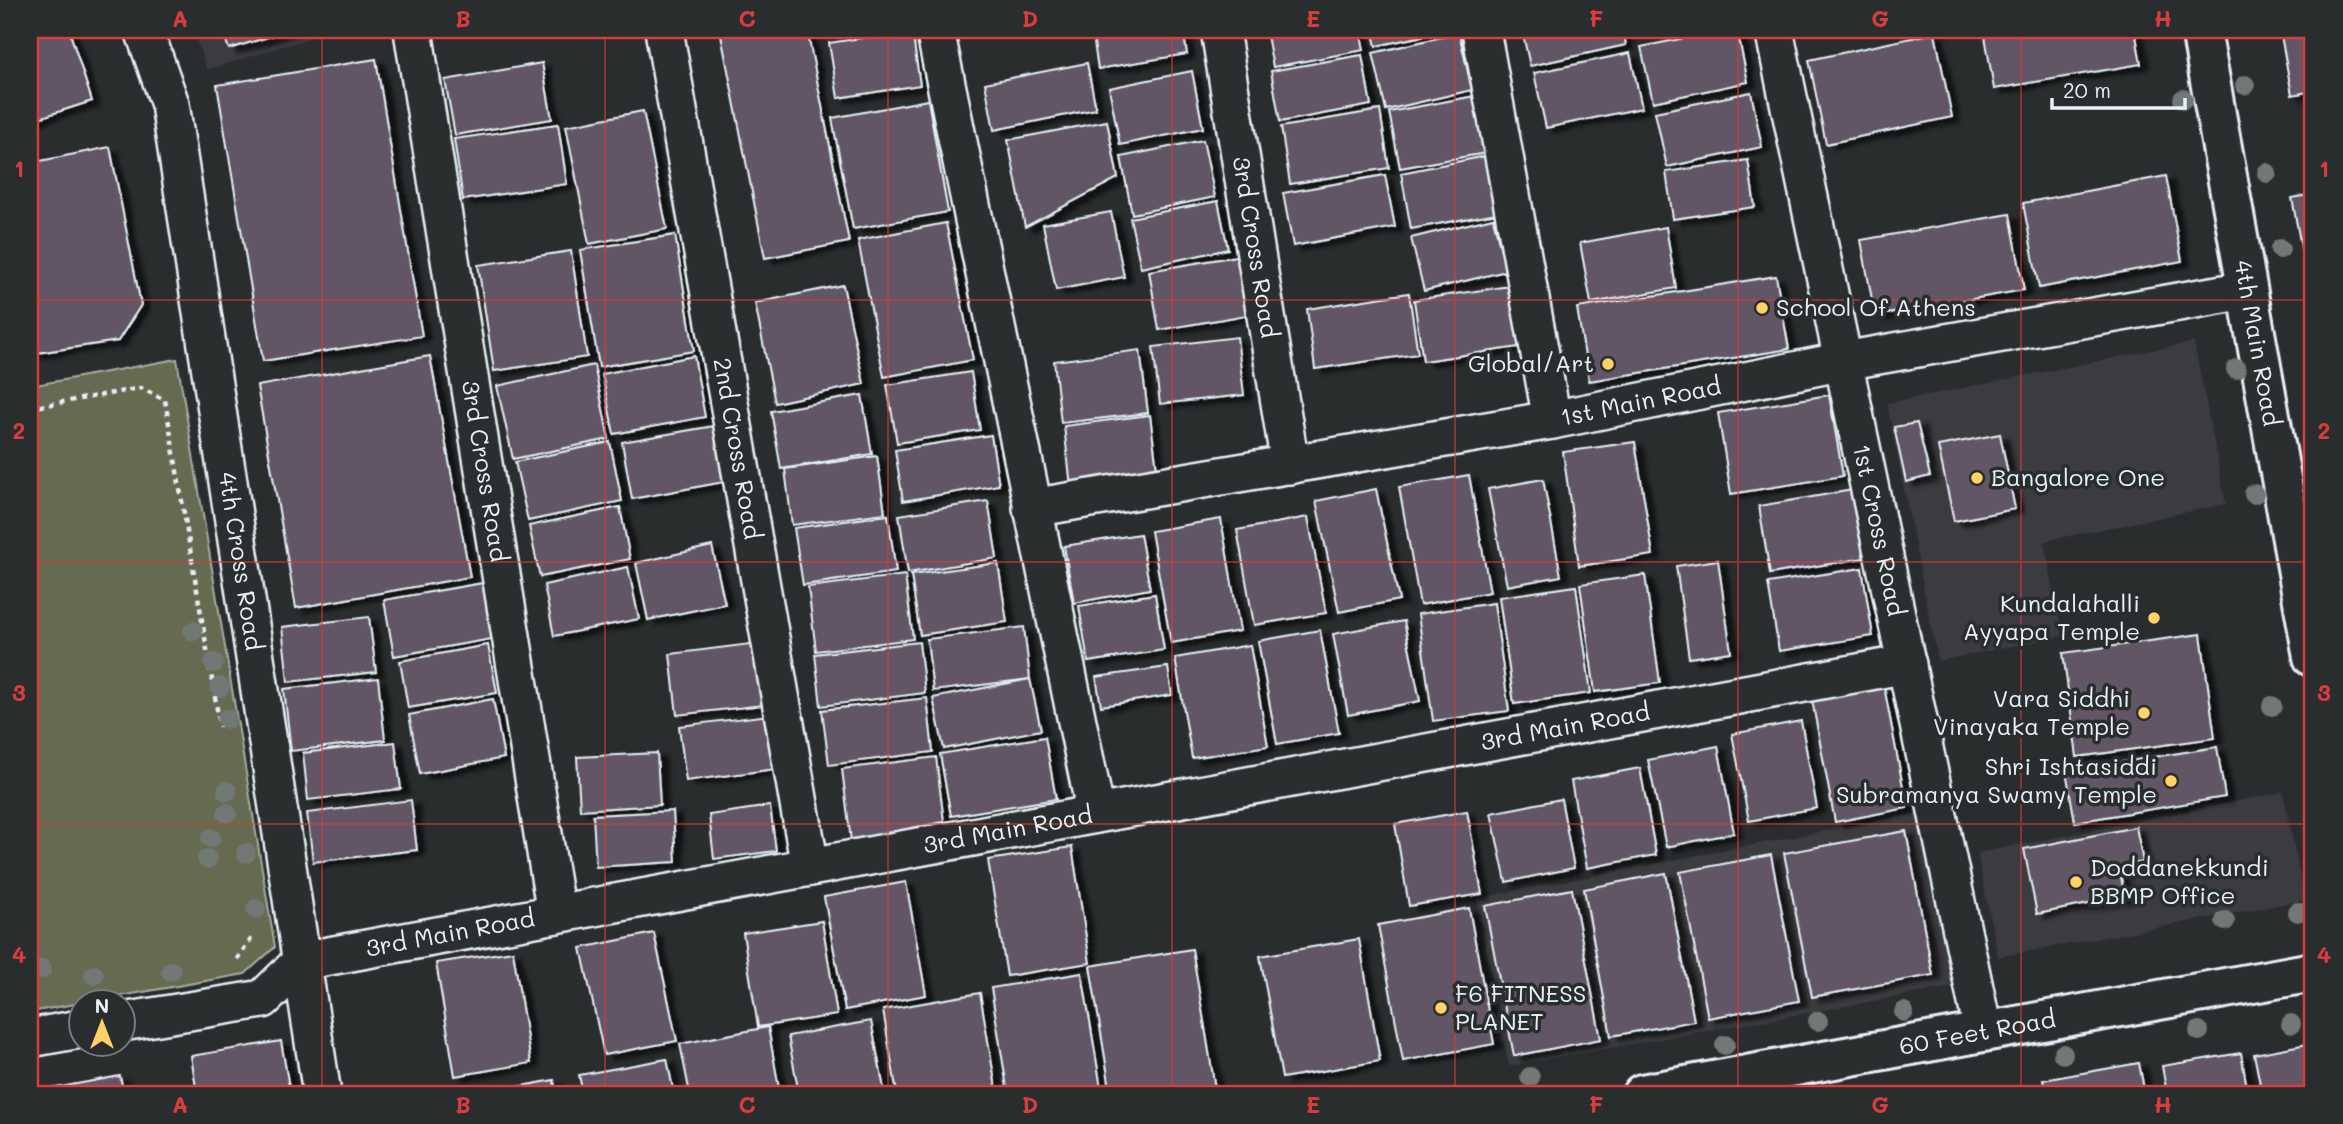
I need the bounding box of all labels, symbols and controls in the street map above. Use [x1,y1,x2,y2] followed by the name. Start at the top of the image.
[172,3,188,33] text: A
[455,3,471,33] text: B
[738,3,756,33] text: C
[1022,3,1038,33] text: D
[1306,3,1320,33] text: E
[1589,3,1603,33] text: F
[1871,3,1889,33] text: G
[2154,3,2172,33] text: H
[2052,66,2186,110] scale bar
[2063,76,2111,103] text: 20 m
[14,153,24,183] text: 1
[2319,153,2329,183] text: 1
[1227,154,1286,340] street label: 3rd Cross Road
[2228,257,2288,428] street label: 4th Main Road
[1776,291,1976,322] place label: School Of Athens
[1754,300,1770,316] marker: School Of Athens
[1468,347,1594,378] place label: Global/Art
[707,355,770,542] street label: 2nd Cross Road
[1600,356,1616,372] marker: Global/Art
[1558,369,1723,432] street label: 1st Main Road
[456,378,516,564] street label: 3rd Cross Road
[13,415,25,445] text: 2
[2318,415,2330,445] text: 2
[1847,441,1913,619] street label: 1st Cross Road
[1991,461,2165,492] place label: Bangalore One
[213,470,271,652] street label: 4th Cross Road
[1969,470,1985,486] marker: Bangalore One
[1963,587,2140,646] place label: Kundalahalli Ayyapa Temple
[2146,610,2162,626] marker: Kundalahalli Ayyapa Temple
[12,677,26,707] text: 3
[2317,677,2331,707] text: 3
[1933,682,2130,741] place label: Vara Siddhi Vinayaka Temple
[1478,695,1652,757] street label: 3rd Main Road
[2136,705,2152,721] marker: Vara Siddhi Vinayaka Temple
[1836,750,2157,809] place label: Shri Ishtasiddi Subramanya Swamy Temple
[2163,773,2179,789] marker: Shri Ishtasiddi Subramanya Swamy Temple
[920,798,1094,860] street label: 3rd Main Road
[2090,851,2269,910] place label: Doddanekkundi BBMP Office
[2068,874,2084,890] marker: Doddanekkundi BBMP Office
[363,901,537,963] street label: 3rd Main Road
[12,939,26,969] text: 4
[2317,939,2331,969] text: 4
[1455,977,1586,1036] place label: F6 FITNESS PLANET
[66,988,136,1058] north arrow
[95,993,109,1018] text: N
[1433,1000,1449,1016] marker: F6 FITNESS PLANET
[1897,1002,2058,1061] street label: 60 Feet Road
[172,1089,188,1119] text: A
[455,1089,471,1119] text: B
[738,1089,756,1119] text: C
[1022,1089,1038,1119] text: D
[1306,1089,1320,1119] text: E
[1589,1089,1603,1119] text: F
[1871,1089,1889,1119] text: G
[2154,1089,2172,1119] text: H

